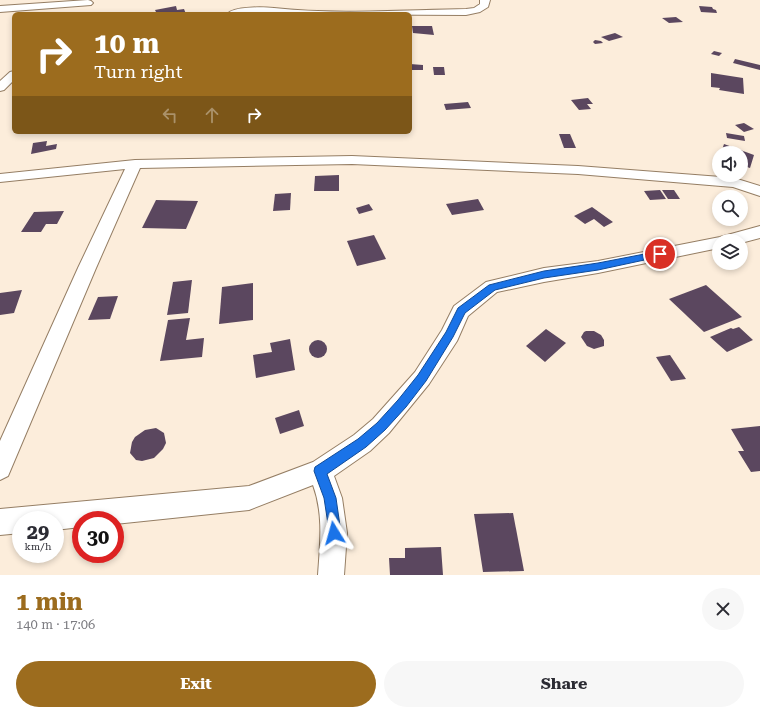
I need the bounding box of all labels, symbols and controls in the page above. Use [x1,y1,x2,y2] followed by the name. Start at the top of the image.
[94,27,159,60] text: 10 m
[28,28,80,80] icon: right
[94,61,182,82] text: Turn right
[159,104,181,126] icon: left
[201,104,223,126] icon: ahead
[243,104,265,126] icon: right
[712,146,748,270] map controls
[712,146,748,182] button: sound
[712,190,748,226] button: search
[712,234,748,270] button: layers
[643,237,677,271] pin
[649,243,671,265] icon: arrive
[72,511,124,563] speed limit sign: 30
[313,512,355,554] position arrow
[27,520,49,544] text: 29
[25,541,51,552] text: km/h
[16,588,83,616] text: 1 min
[702,588,744,630] button: close
[16,617,95,632] text: 140 m · 17:06
[16,661,376,707] button: Exit
[384,661,744,707] button: Share

